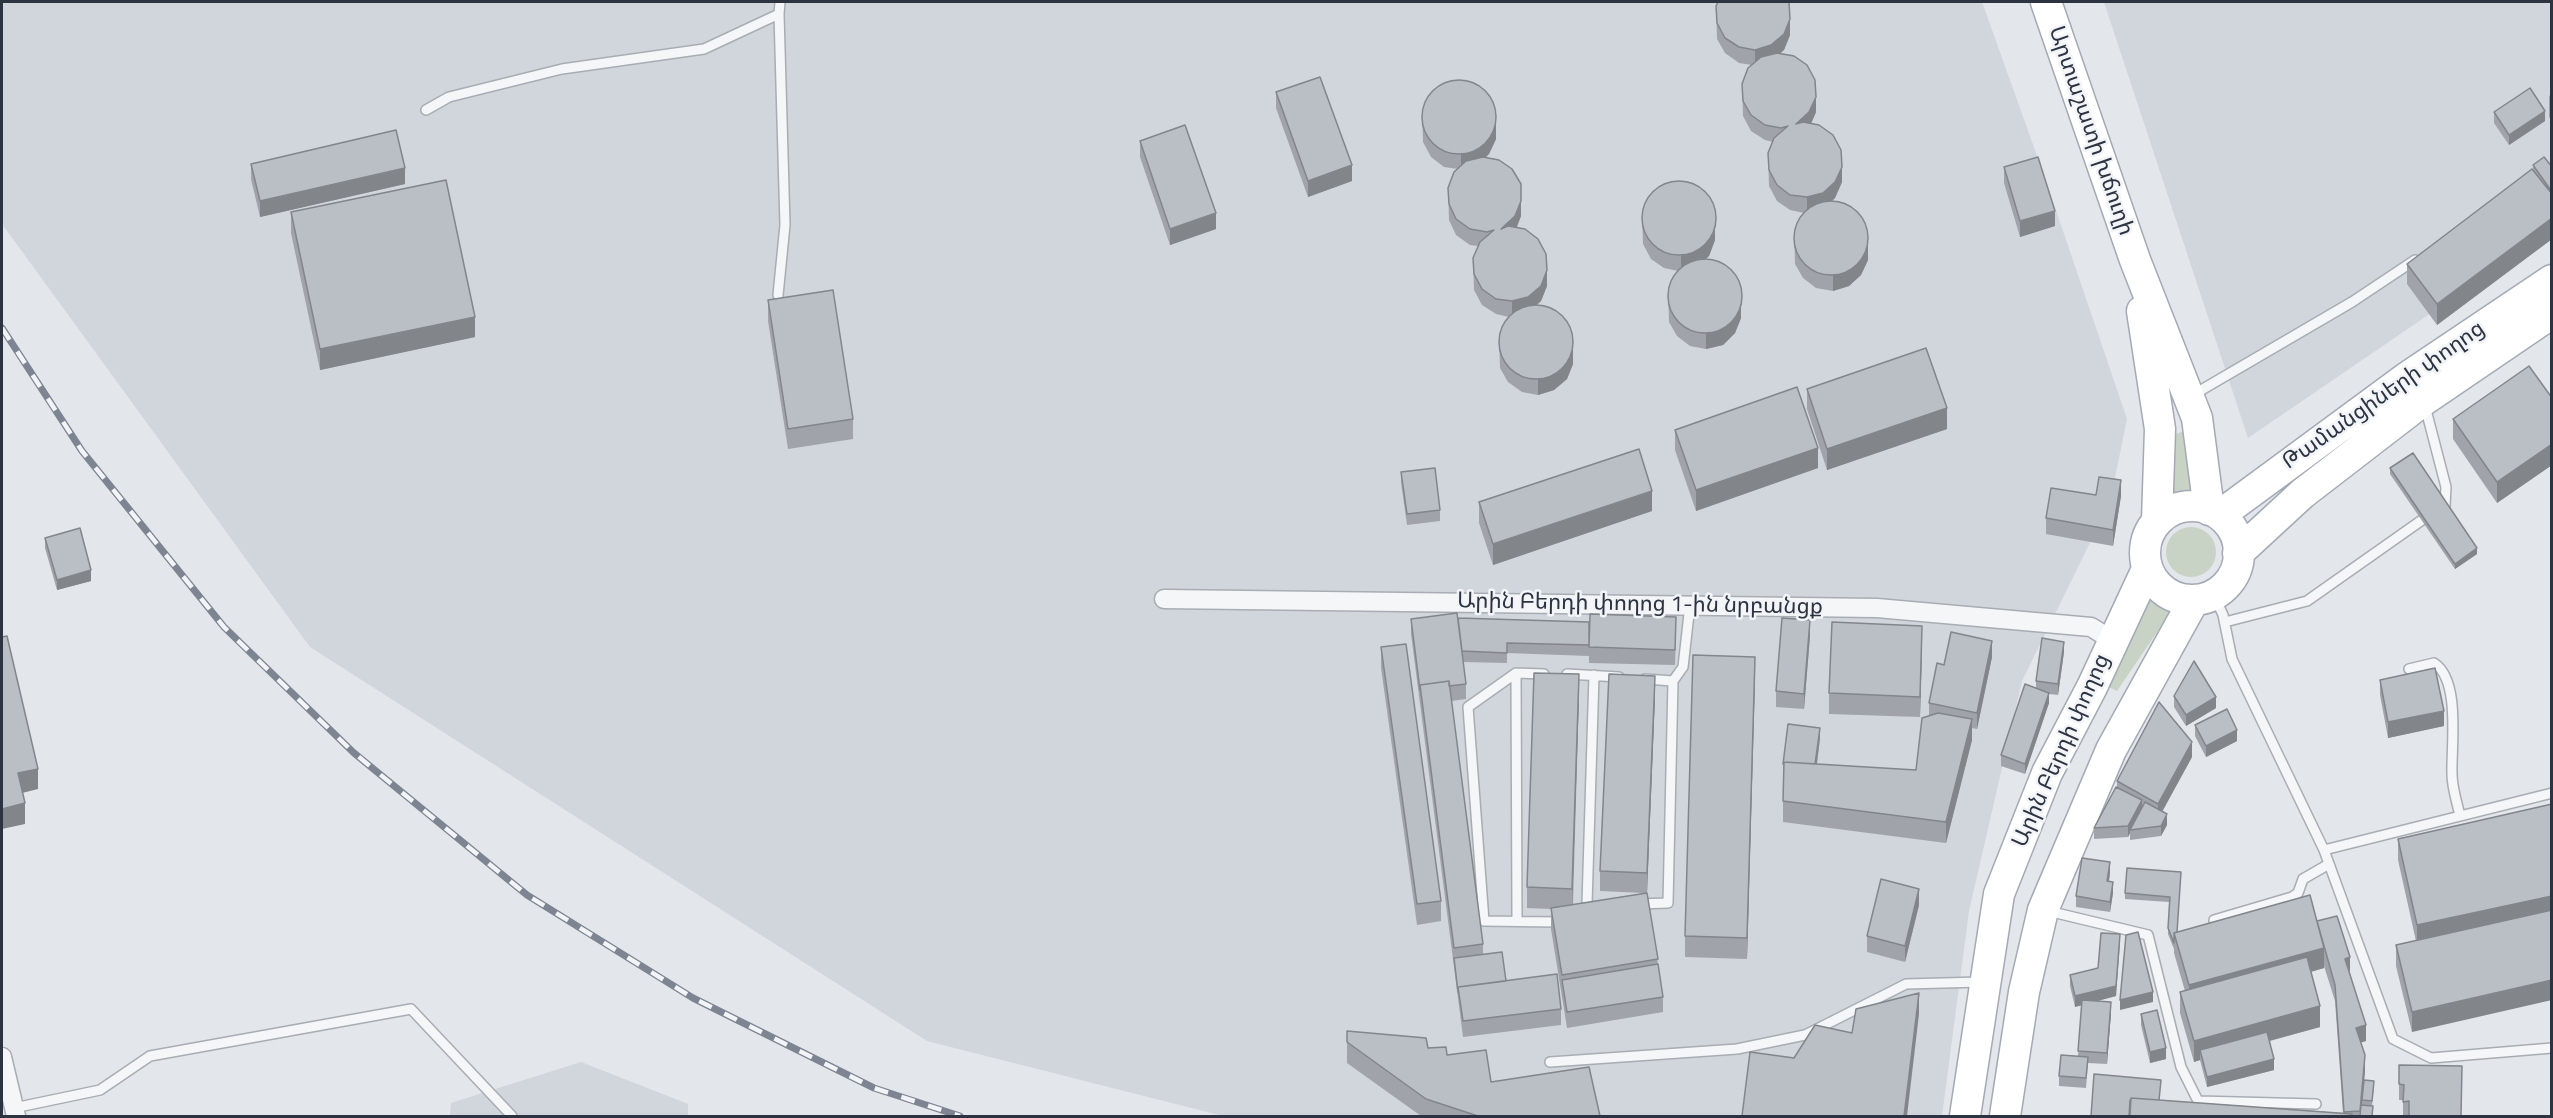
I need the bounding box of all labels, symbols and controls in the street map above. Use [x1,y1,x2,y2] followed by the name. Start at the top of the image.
[2042,23,2138,239] street label: Արտաշատի խճուղի
[2278,316,2490,476] street label: Թամանցիների փողոց
[1457,589,1823,621] street label: Արին Բերդի փողոց 1-ին նրբանցք
[2007,650,2117,852] street label: Արին Բերդի փողոց

